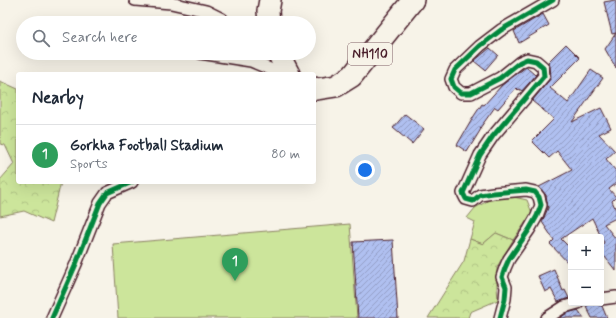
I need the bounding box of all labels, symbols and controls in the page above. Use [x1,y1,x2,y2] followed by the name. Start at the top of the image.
[16,16,316,60] search box
[30,27,52,49] icon: search
[62,28,138,48] text: Search here
[348,43,392,65] road number: NH110
[32,87,84,109] text: Nearby
[70,136,223,156] text: Gorkha Football Stadium
[42,146,48,163] text: 1
[271,146,300,163] text: 80 m
[70,156,108,173] text: Sports
[355,160,375,180] your location
[568,234,604,306] map controls
[568,234,604,270] button: +
[222,248,248,281] pin: 1
[568,270,604,306] button: −

